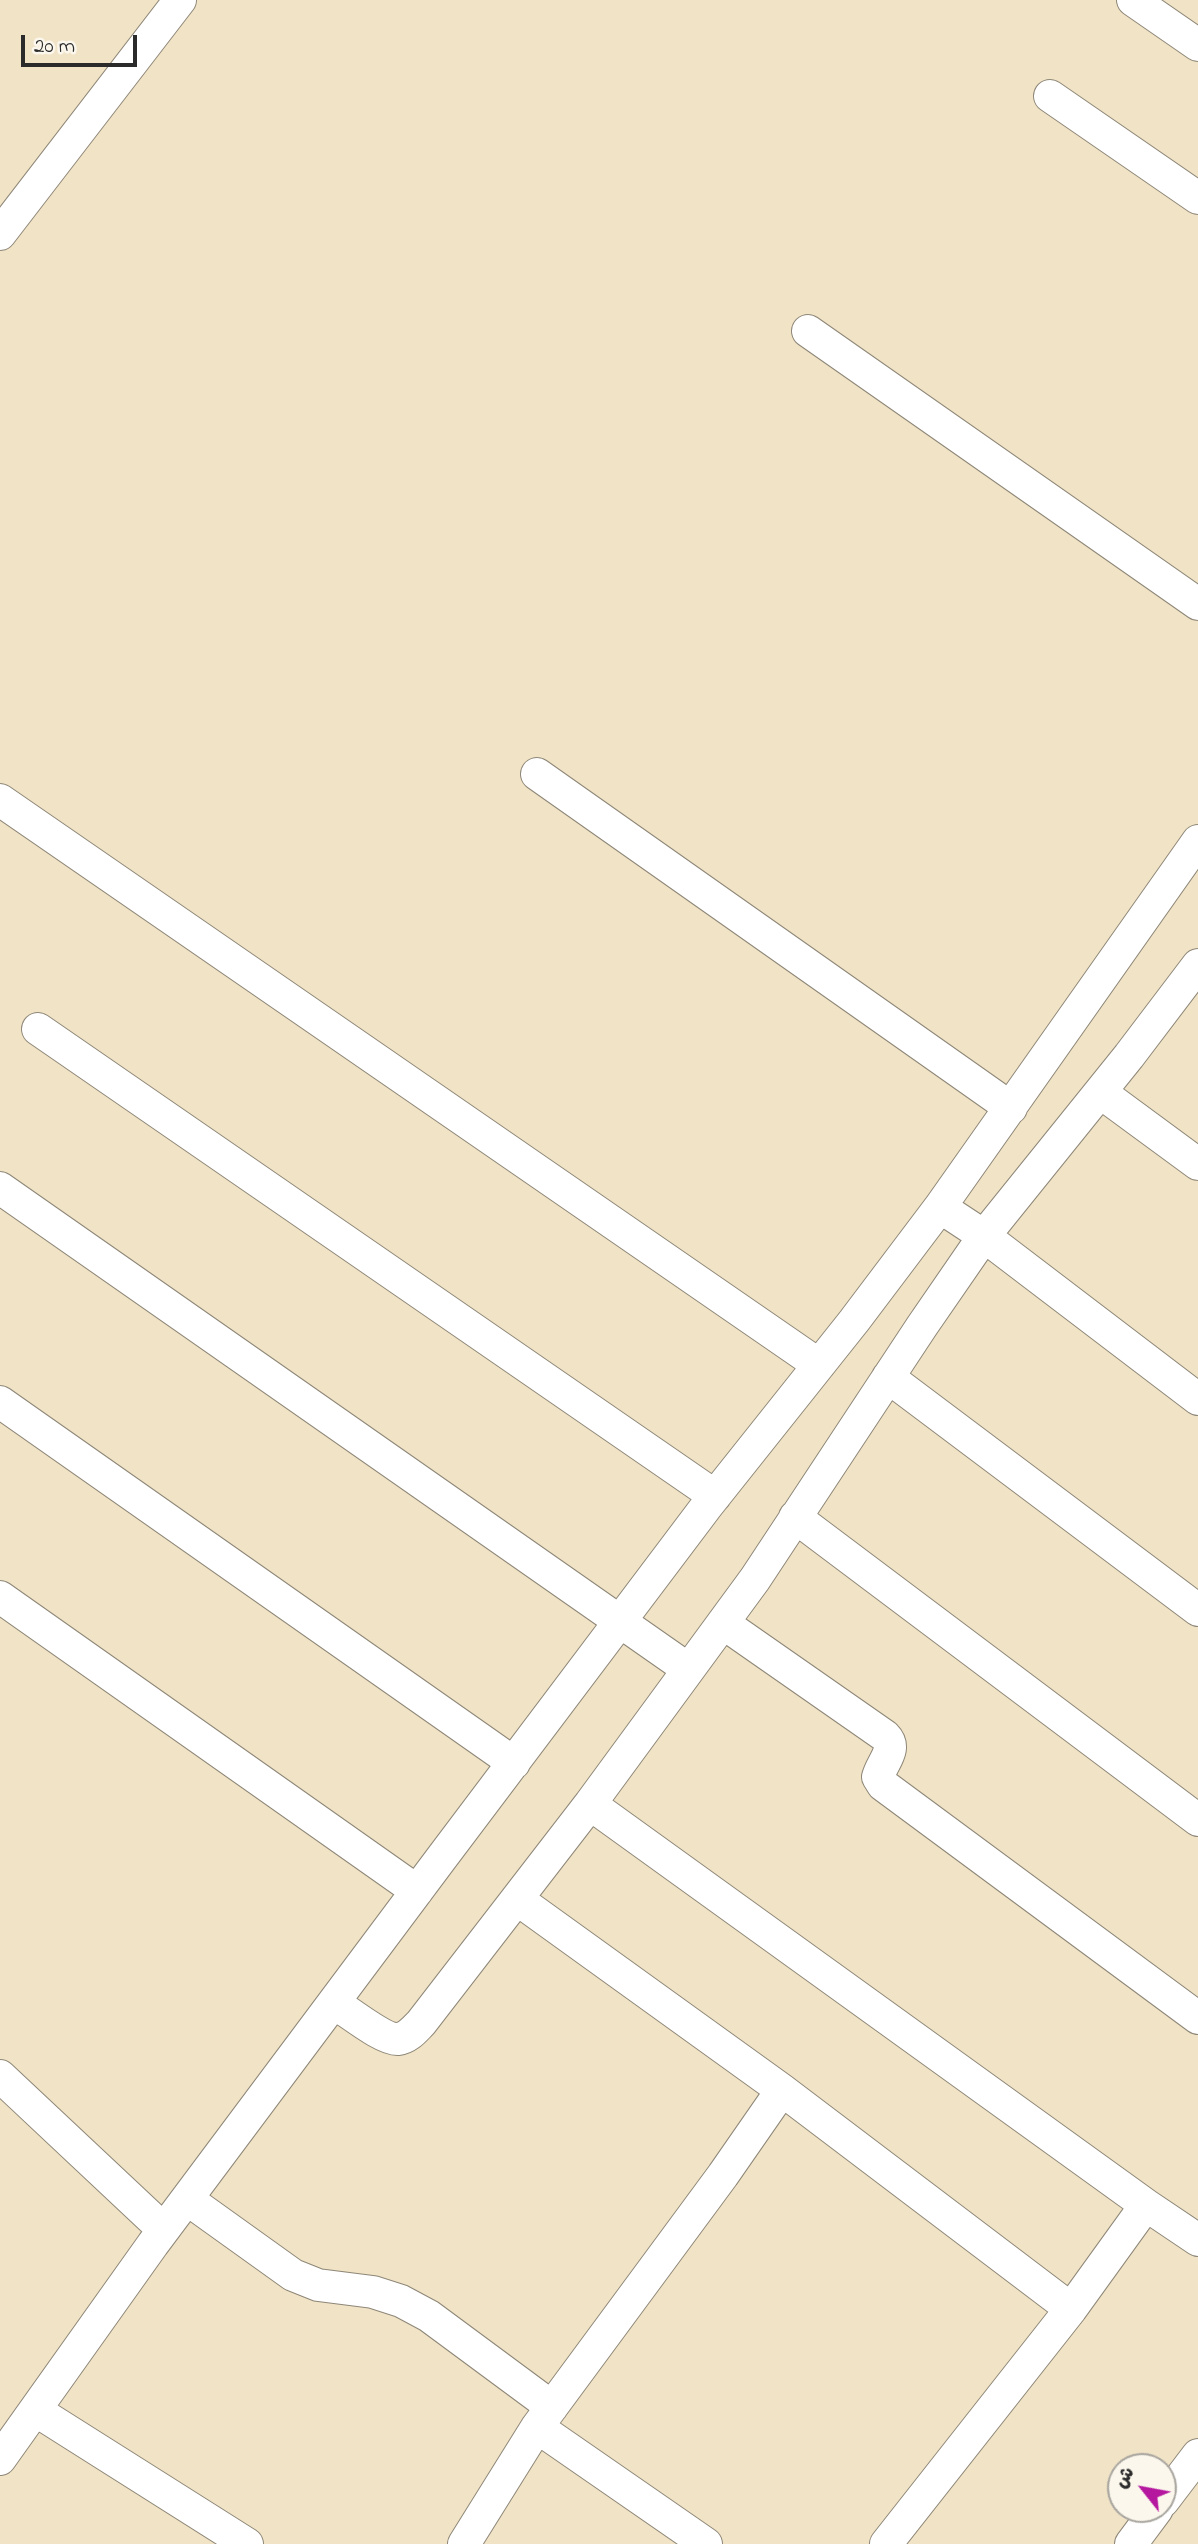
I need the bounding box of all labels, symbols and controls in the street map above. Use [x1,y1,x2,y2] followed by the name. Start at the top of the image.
[24,21,140,65] scale bar
[34,32,75,62] text: 20 m
[1107,2453,1177,2523] north arrow
[1108,2462,1142,2494] text: ش

